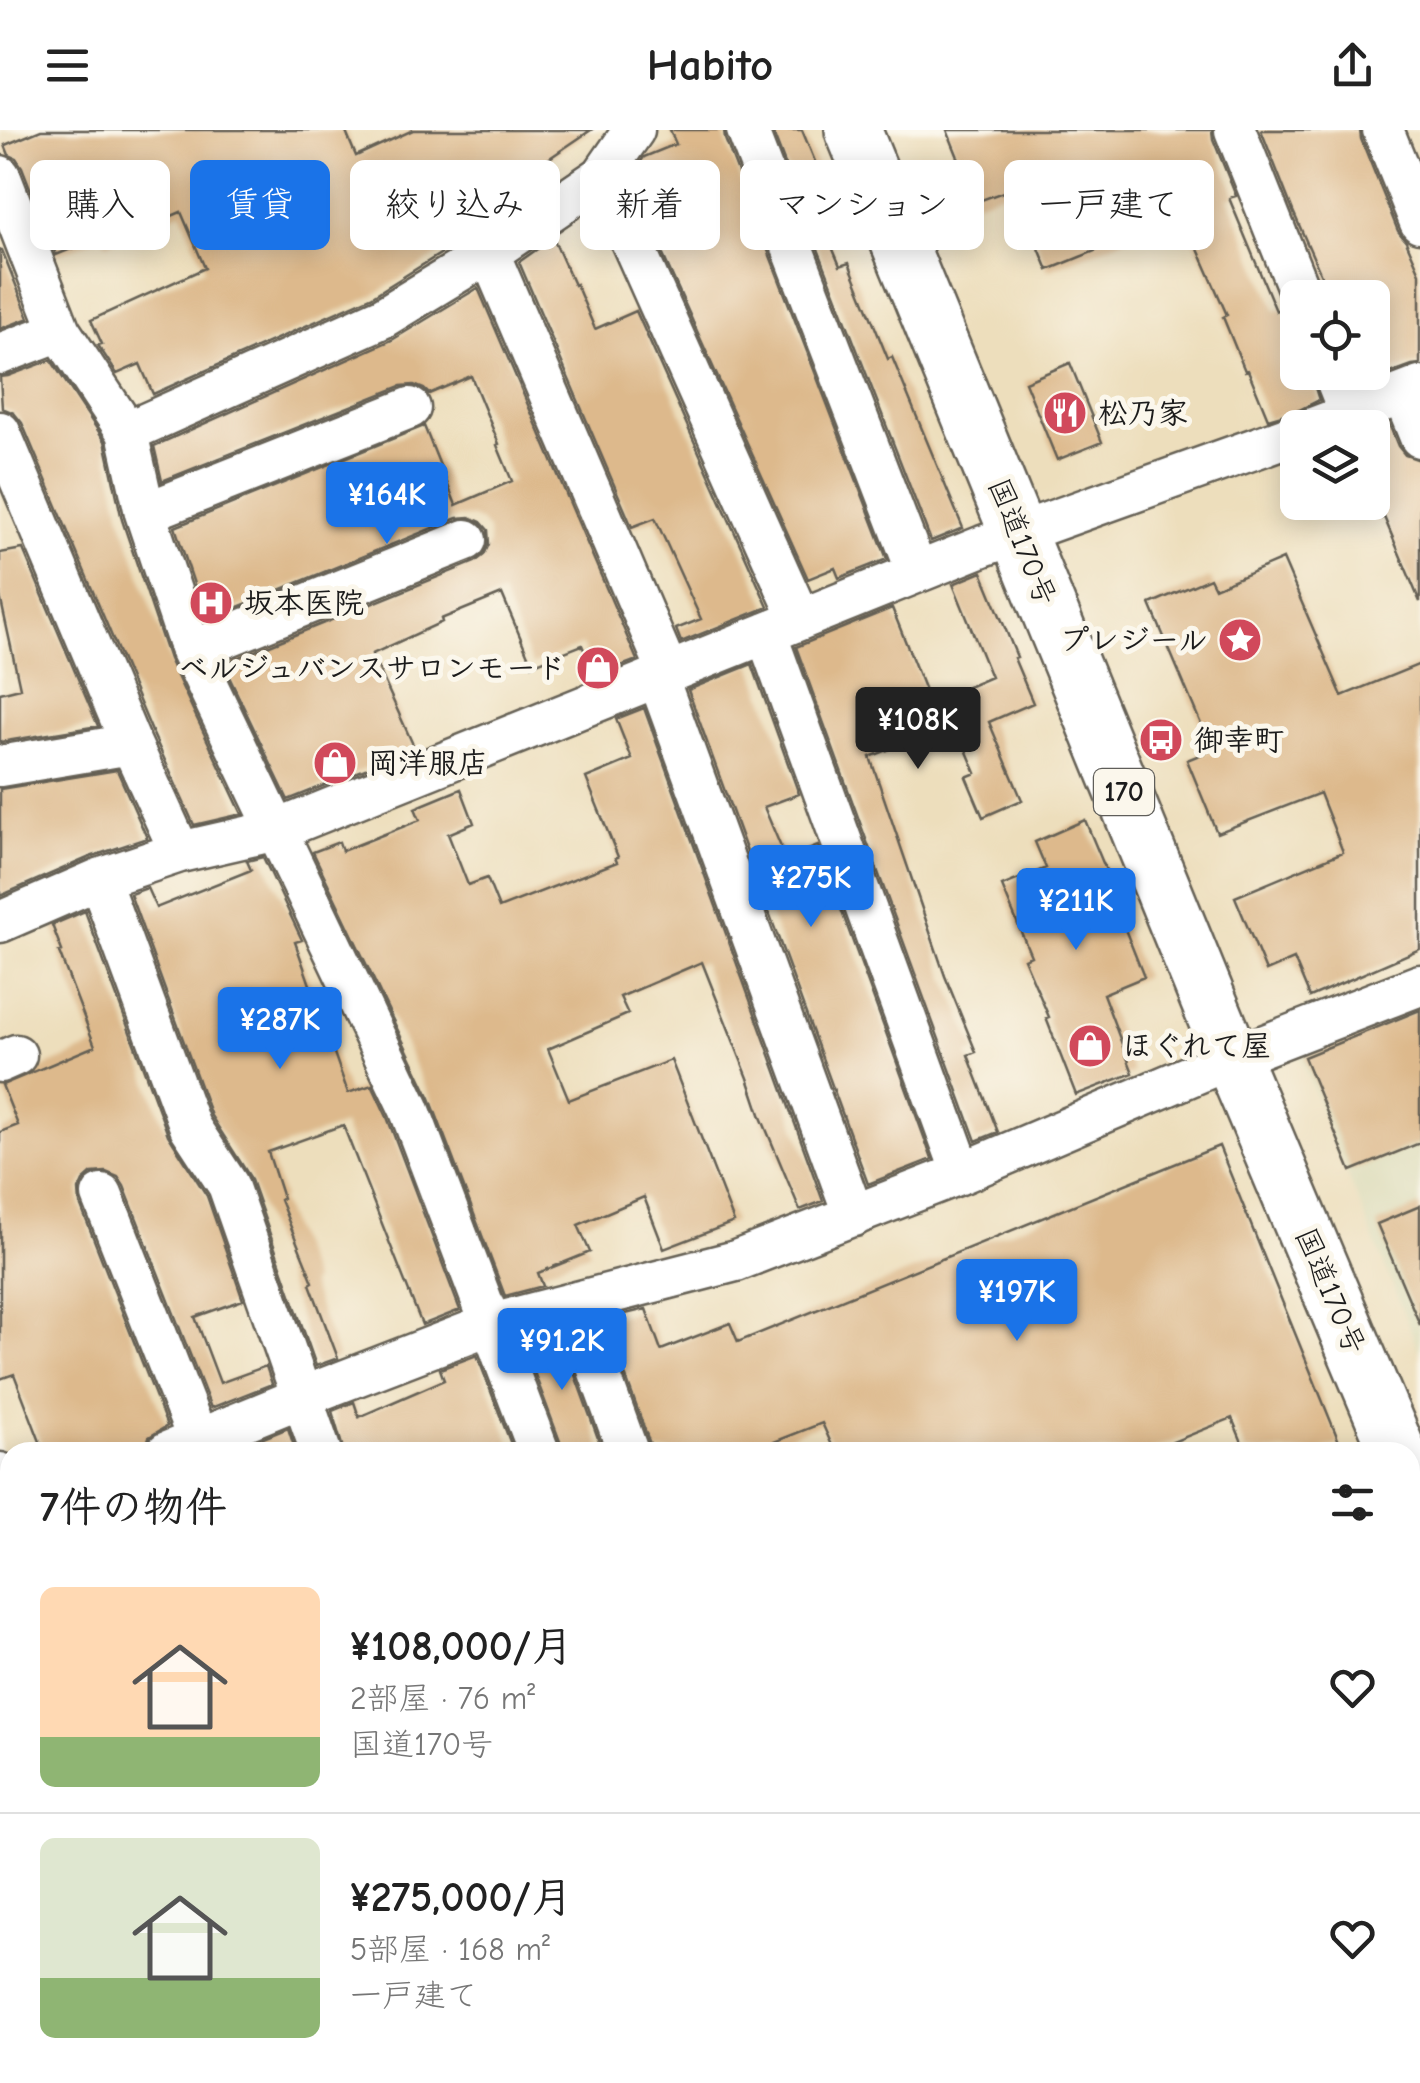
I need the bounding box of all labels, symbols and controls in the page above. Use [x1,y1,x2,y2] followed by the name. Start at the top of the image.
[40,38,95,93] icon: menu
[1325,38,1380,93] icon: share
[647,39,773,91] text: Habito
[30,160,170,250] chip: 購入
[190,160,330,250] chip: 賃貸
[350,160,560,250] chip: 絞り込み
[580,160,720,250] chip: 新着
[740,160,984,250] chip: マンション
[1004,160,1214,250] chip: 一戸建て
[1280,280,1390,520] map controls
[1280,280,1390,390] button: locate
[1042,390,1088,436] restaurant icon: 松乃家
[1098,396,1188,431] place label: 松乃家
[1280,410,1390,520] button: layers
[317,462,457,547] pin: ¥164K
[981,473,1063,611] street label: 国道170号
[348,476,426,513] text: ¥164K
[188,580,234,626] hospital icon: 坂本医院
[244,586,364,621] place label: 坂本医院
[1217,617,1263,663] place icon: プレジール
[1059,623,1208,658] place label: プレジール
[575,645,621,691] shop icon: ベルジュバンスサロンモード
[178,651,566,686] place label: ベルジュバンスサロンモード
[848,687,988,772] pin: ¥108K
[877,701,959,738] text: ¥108K
[1138,717,1184,763] bus stop icon: 御幸町
[1194,723,1284,758] place label: 御幸町
[312,740,358,786] shop icon: 岡洋服店
[368,746,488,781] place label: 岡洋服店
[1094,769,1154,815] road number: 170
[741,845,881,930] pin: ¥275K
[771,859,851,896] text: ¥275K
[1006,868,1146,953] pin: ¥211K
[1039,882,1113,919] text: ¥211K
[210,987,350,1072] pin: ¥287K
[240,1001,320,1038] text: ¥287K
[1067,1023,1113,1069] shop icon: ほぐれて屋
[1122,1029,1271,1064] place label: ほぐれて屋
[1288,1222,1372,1360] street label: 国道170号
[947,1259,1087,1344] pin: ¥197K
[978,1273,1056,1310] text: ¥197K
[481,1308,643,1393] pin: ¥91.2K
[520,1322,604,1359] text: ¥91.2K
[1325,1475,1380,1530] icon: filters
[40,1483,227,1532] text: 7件の物件
[350,1622,573,1671] text: ¥108,000/月
[120,1627,240,1747] icon: home
[1325,1660,1380,1715] icon: heart
[350,1680,535,1717] text: 2部屋 · 76 m²
[350,1726,493,1763] text: 国道170号
[350,1873,573,1922] text: ¥275,000/月
[120,1878,240,1998] icon: home
[1325,1911,1380,1966] icon: heart
[350,1931,550,1968] text: 5部屋 · 168 m²
[350,1977,478,2014] text: 一戸建て

